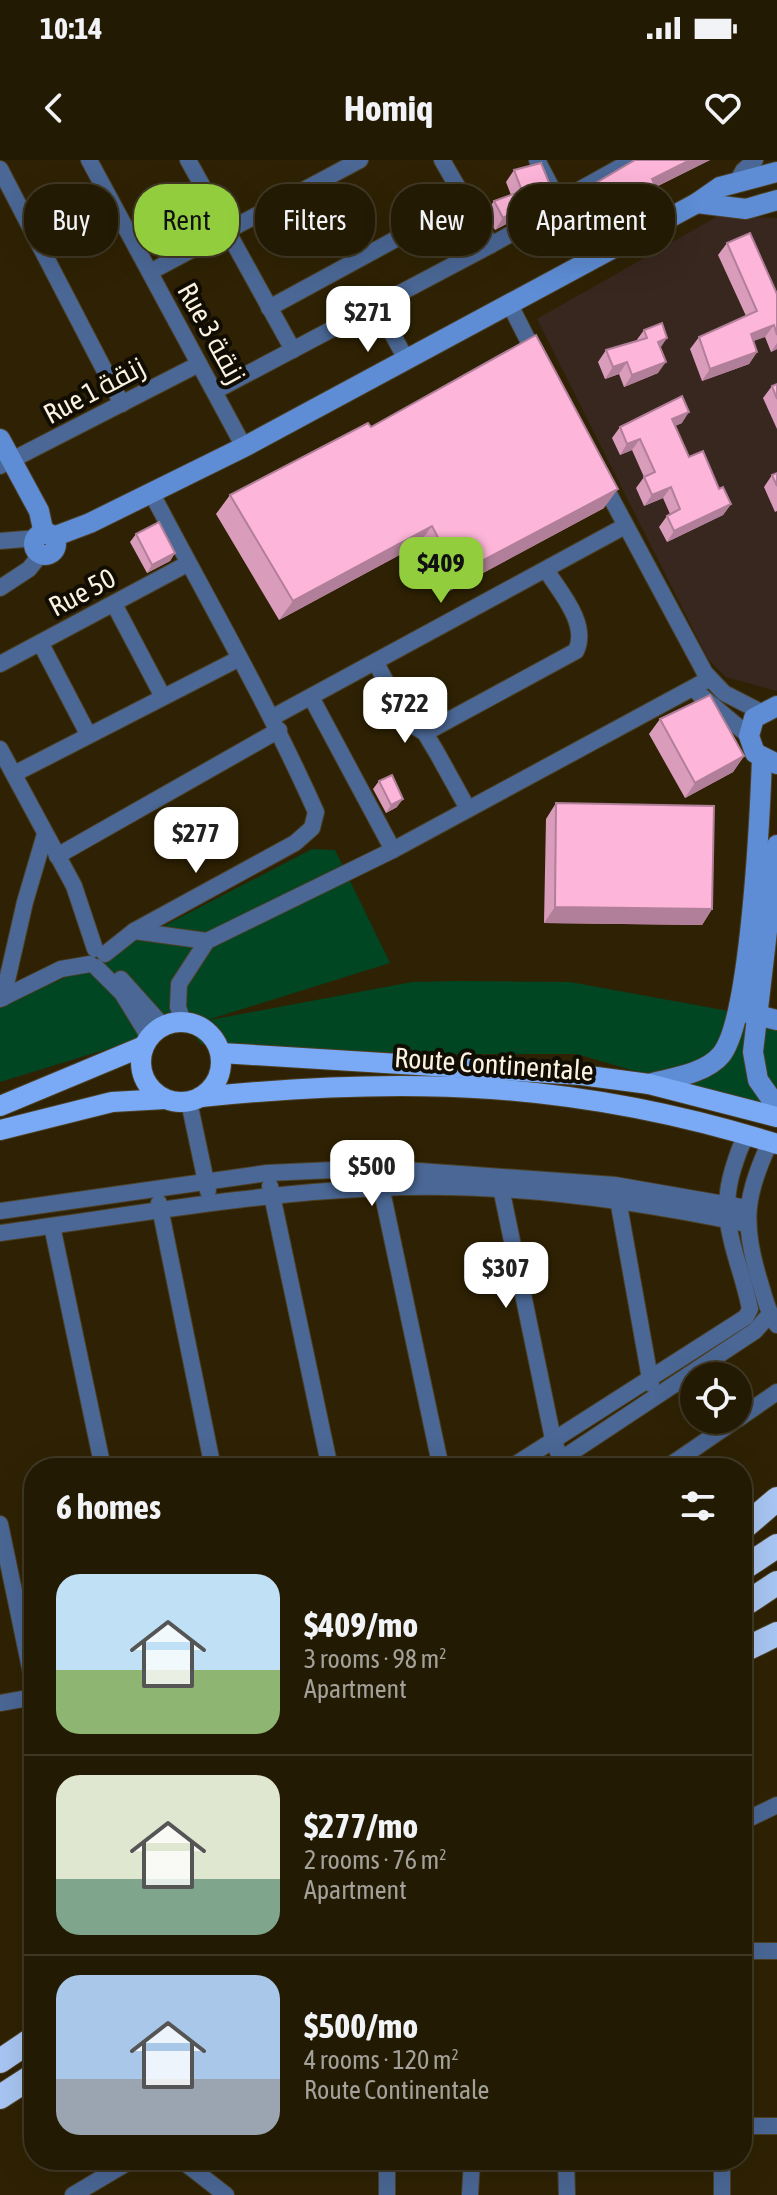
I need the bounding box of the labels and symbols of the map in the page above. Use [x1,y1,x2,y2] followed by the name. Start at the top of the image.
[171,277,253,389] street label: Rue 3 زنقة
[321,286,415,354] pin: $271
[38,350,150,430] street label: Rue 1 زنقة
[394,537,488,605] pin: $409
[43,561,121,623] street label: Rue 50
[358,677,452,745] pin: $722
[149,807,243,875] pin: $277
[393,1041,595,1087] street label: Route Continentale
[325,1140,419,1208] pin: $500
[459,1242,553,1310] pin: $307

